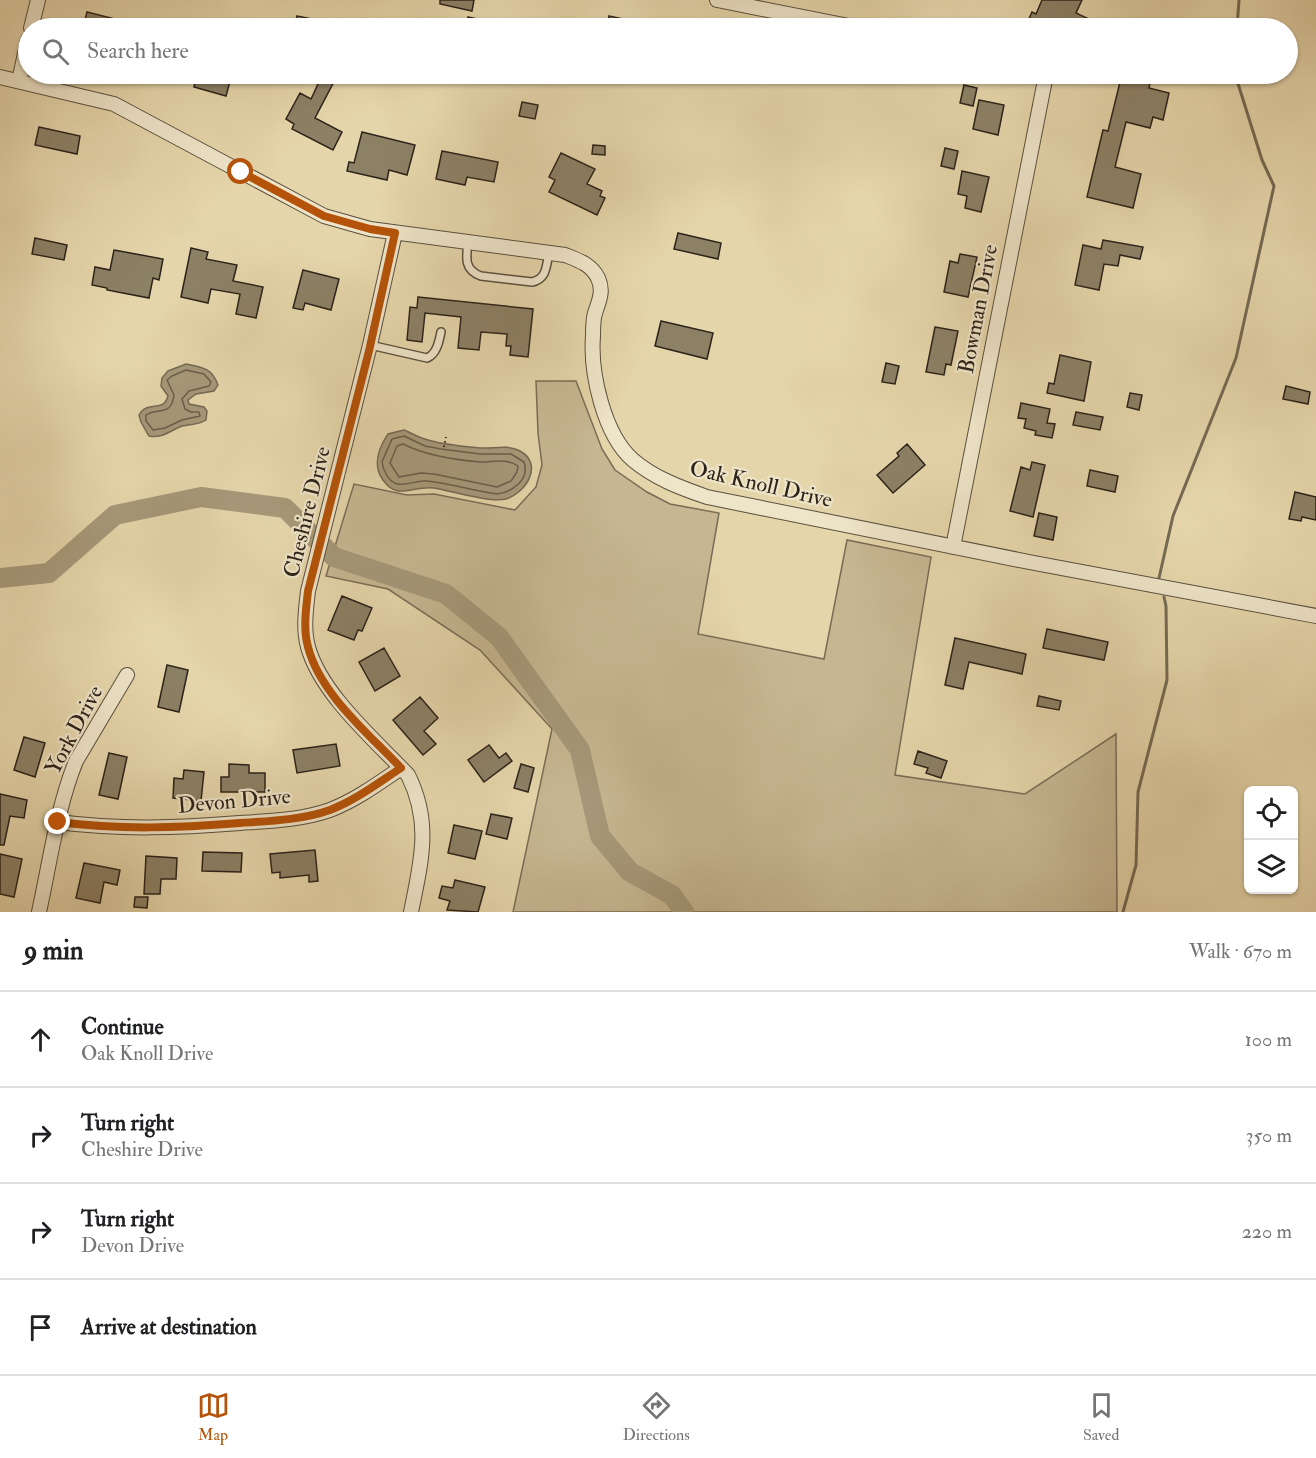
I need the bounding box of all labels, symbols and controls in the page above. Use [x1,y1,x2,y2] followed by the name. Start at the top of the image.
[18,18,1298,84] search box
[39,35,72,68] icon: search
[87,37,189,65] text: Search here
[227,158,253,184] route start
[952,242,1004,376] street label: Bowman Drive
[277,444,337,580] street label: Cheshire Drive
[687,454,835,514] street label: Oak Knoll Drive
[39,681,109,779] street label: York Drive
[176,782,292,820] street label: Devon Drive
[1244,786,1298,894] map controls
[1244,786,1298,840] button: locate
[44,808,70,834] route end
[1244,840,1298,894] button: layers
[24,935,83,967] text: 9 min
[1189,939,1292,964] text: Walk · 670 m
[81,1013,164,1041] text: Continue
[24,1023,57,1056] icon: ahead
[1245,1027,1292,1052] text: 100 m
[81,1041,213,1066] text: Oak Knoll Drive
[81,1109,174,1137] text: Turn right
[24,1119,57,1152] icon: right
[1246,1123,1292,1148] text: 350 m
[81,1137,203,1162] text: Cheshire Drive
[81,1205,174,1233] text: Turn right
[24,1215,57,1248] icon: right
[1242,1219,1292,1244] text: 220 m
[81,1233,184,1258] text: Devon Drive
[24,1311,57,1344] icon: arrive
[81,1313,257,1341] text: Arrive at destination
[197,1389,230,1445] tab: Map
[623,1389,690,1445] tab: Directions
[1083,1389,1119,1445] tab: Saved

